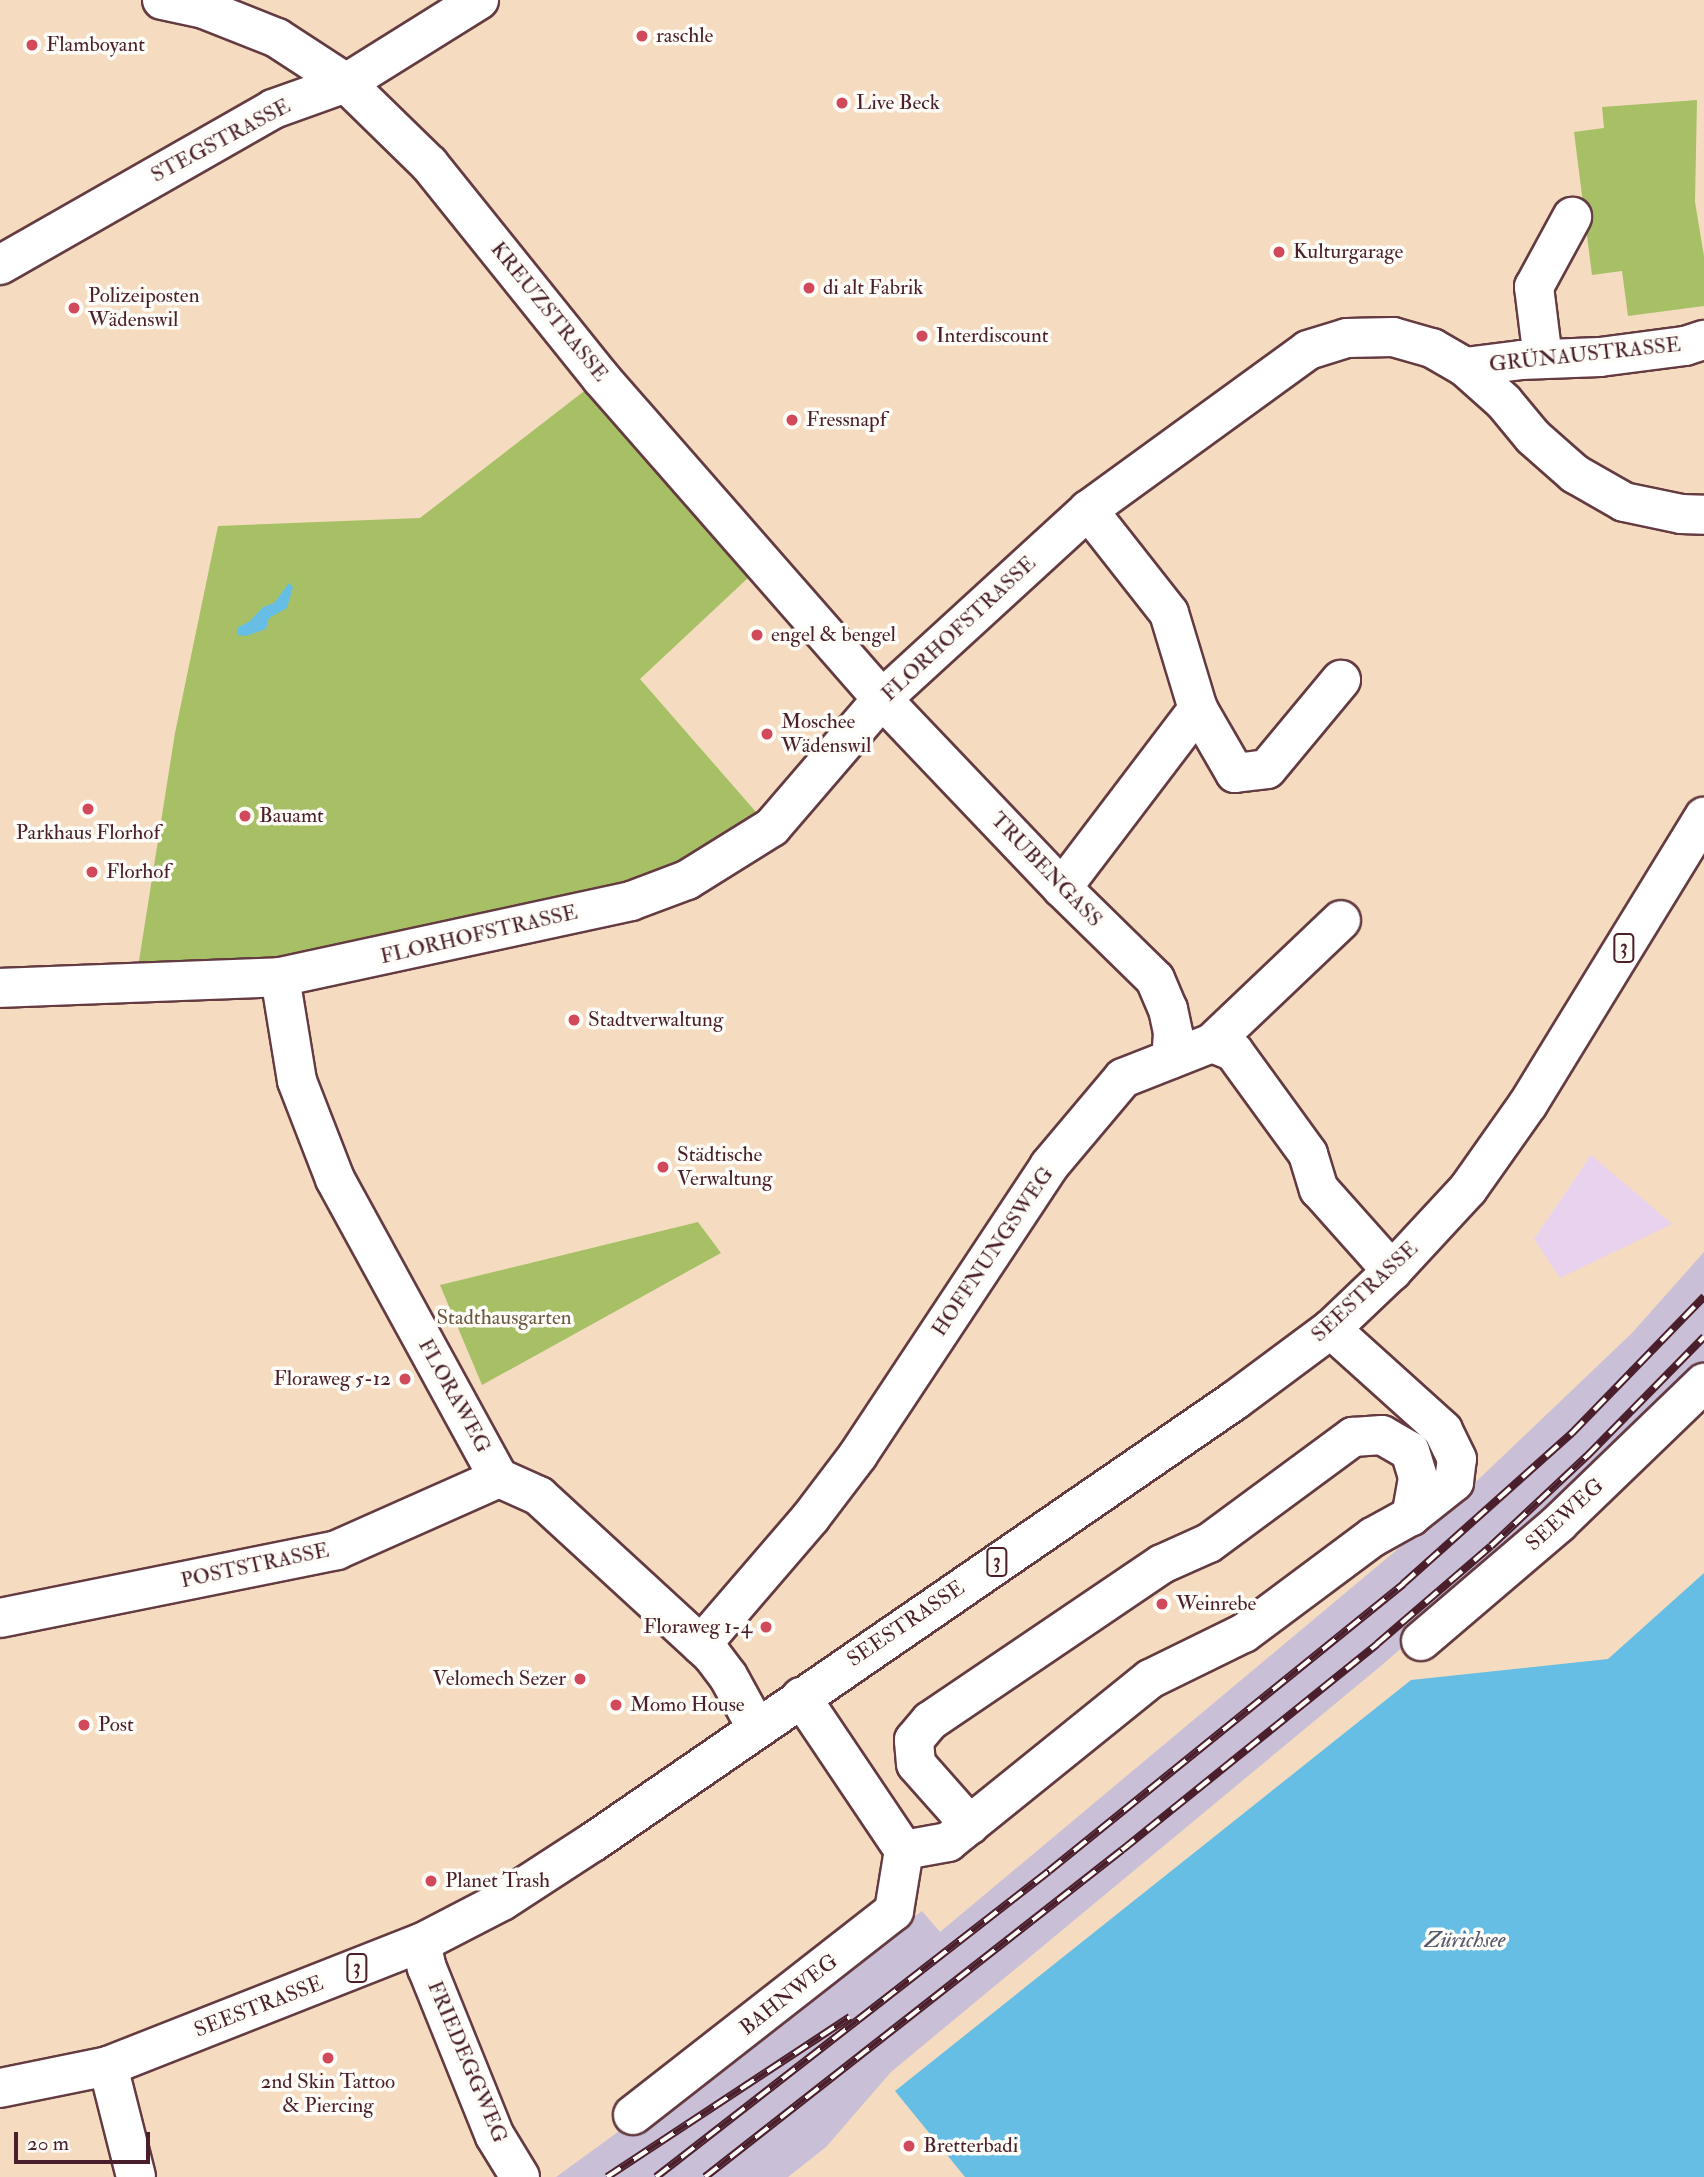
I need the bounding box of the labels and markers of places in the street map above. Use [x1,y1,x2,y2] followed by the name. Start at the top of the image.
[656,23,713,49] place label: raschle
[634,28,650,44] marker: raschle
[46,32,145,58] place label: Flamboyant
[24,37,40,53] marker: Flamboyant
[856,90,940,116] place label: Live Beck
[834,95,850,111] marker: Live Beck
[1293,239,1403,265] place label: Kulturgarage
[1271,244,1287,260] marker: Kulturgarage
[823,275,923,301] place label: di alt Fabrik
[801,280,817,296] marker: di alt Fabrik
[88,283,199,333] place label: Polizeiposten Wädenswil
[66,300,82,316] marker: Polizeiposten Wädenswil
[936,323,1048,349] place label: Interdiscount
[914,328,930,344] marker: Interdiscount
[806,407,886,433] place label: Fressnapf
[784,412,800,428] marker: Fressnapf
[771,622,896,648] place label: engel & bengel
[749,627,765,643] marker: engel & bengel
[781,709,871,759] place label: Moschee Wädenswil
[759,726,775,742] marker: Moschee Wädenswil
[80,801,96,817] marker: Parkhaus Florhof
[259,803,324,829] place label: Bauamt
[237,808,253,824] marker: Bauamt
[16,820,160,846] place label: Parkhaus Florhof
[106,859,170,885] place label: Florhof
[84,864,100,880] marker: Florhof
[588,1007,723,1033] place label: Stadtverwaltung
[566,1012,582,1028] marker: Stadtverwaltung
[677,1142,772,1192] place label: Städtische Verwaltung
[655,1159,671,1175] marker: Städtische Verwaltung
[274,1366,391,1392] place label: Floraweg 5-12
[397,1371,413,1387] marker: Floraweg 5-12
[1176,1591,1256,1617] place label: Weinrebe
[1154,1596,1170,1612] marker: Weinrebe
[643,1614,752,1640] place label: Floraweg 1-4
[758,1619,774,1635] marker: Floraweg 1-4
[433,1666,566,1692] place label: Velomech Sezer
[572,1671,588,1687] marker: Velomech Sezer
[630,1692,745,1718] place label: Momo House
[608,1697,624,1713] marker: Momo House
[98,1712,134,1738] place label: Post
[76,1717,92,1733] marker: Post
[445,1868,550,1894] place label: Planet Trash
[423,1873,439,1889] marker: Planet Trash
[320,2050,336,2066] marker: 2nd Skin Tattoo & Piercing
[261,2069,395,2119] place label: 2nd Skin Tattoo & Piercing
[923,2133,1018,2159] place label: Bretterbadi
[901,2138,917,2154] marker: Bretterbadi

